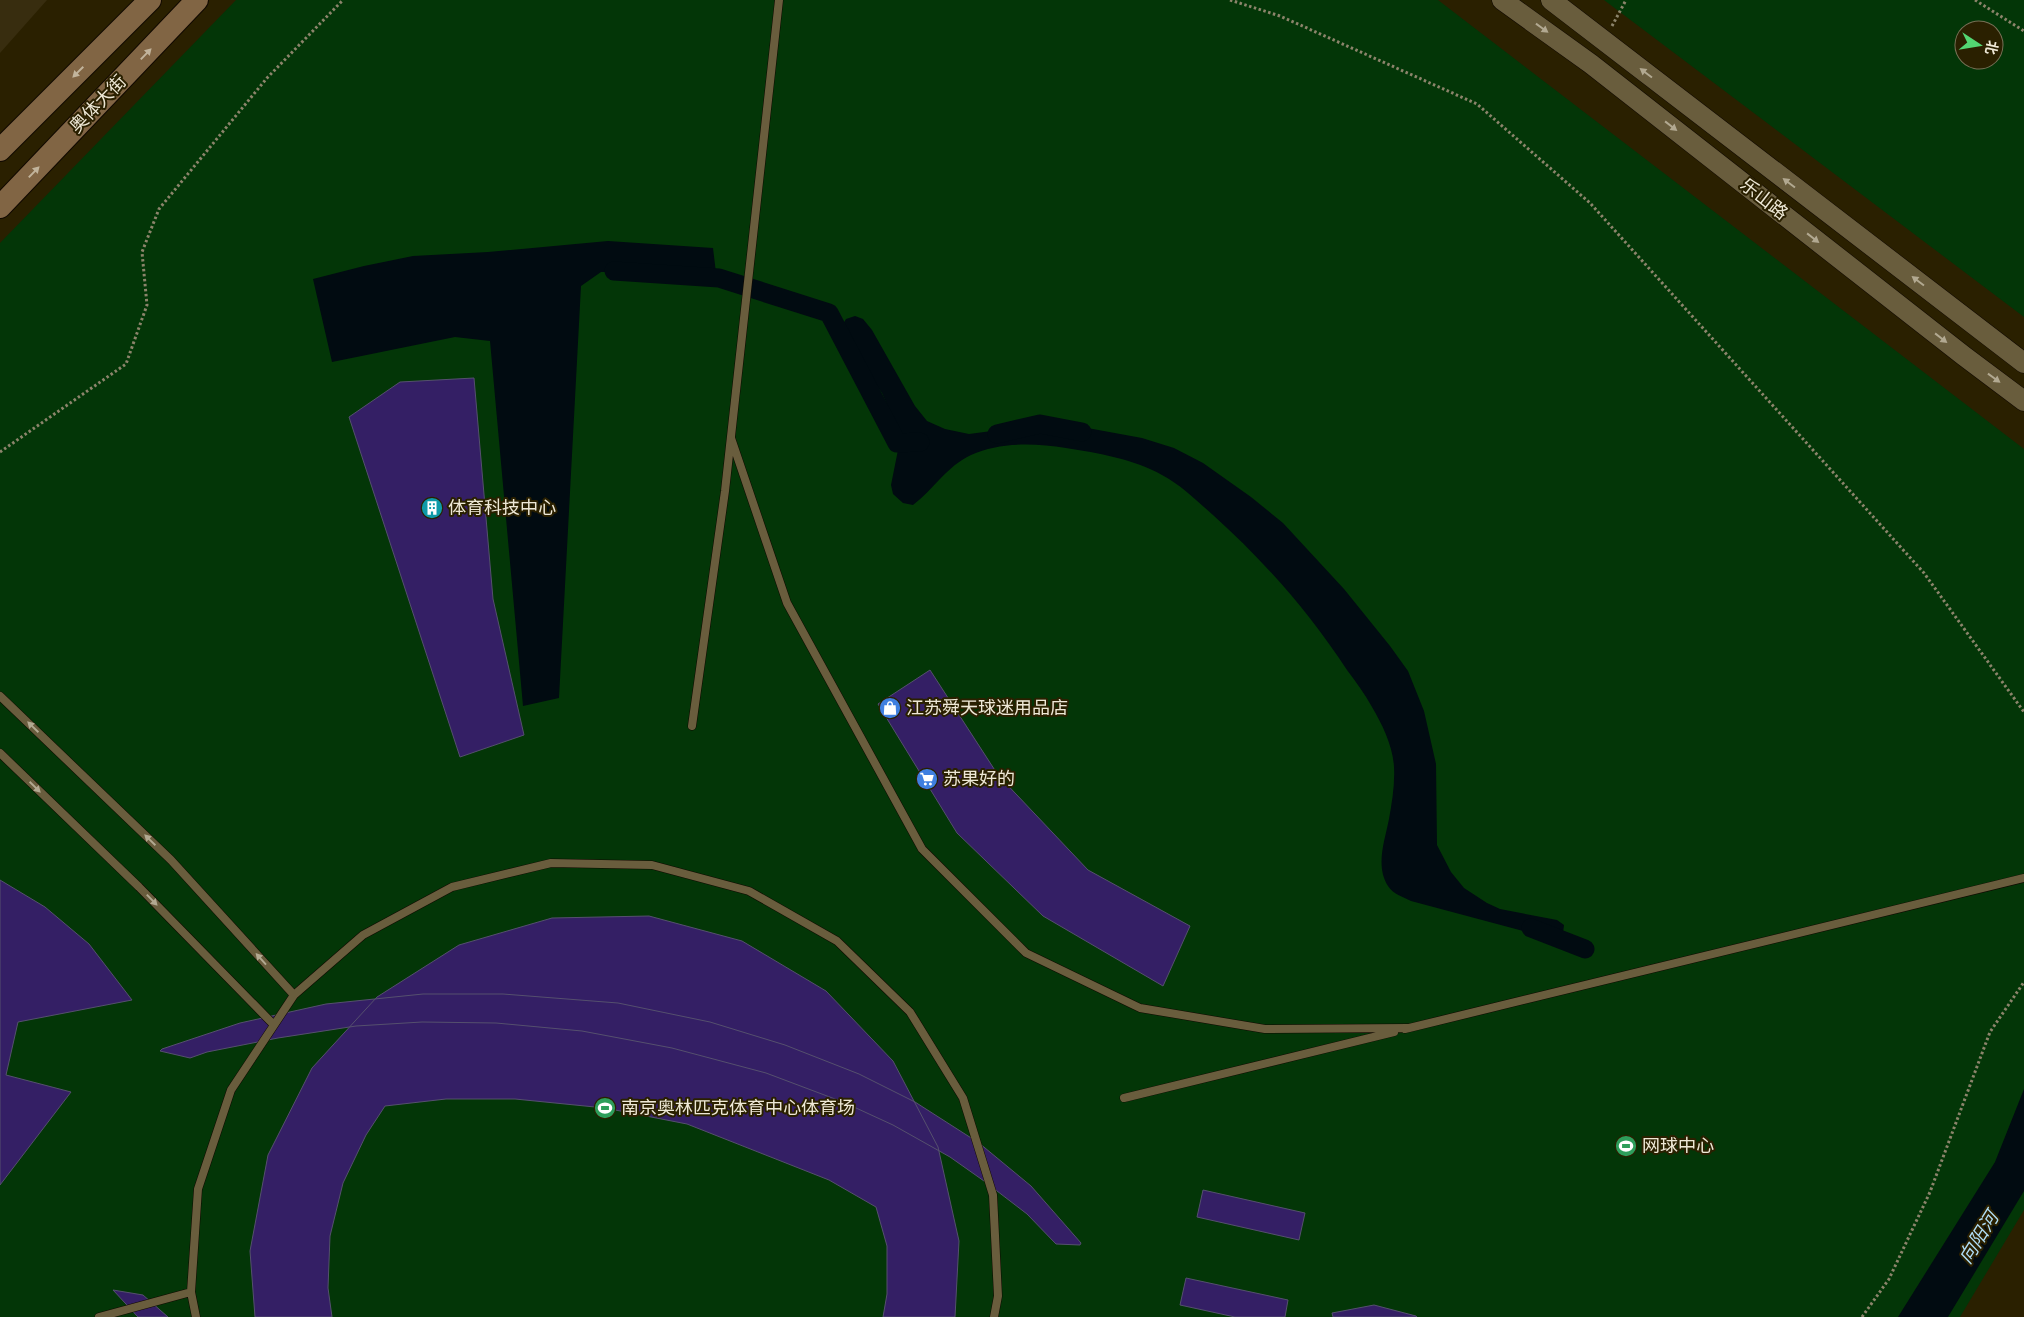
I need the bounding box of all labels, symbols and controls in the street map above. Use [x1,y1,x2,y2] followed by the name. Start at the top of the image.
[1954,20,2004,70] north arrow
[1535,23,1548,33] one-way arrow
[1981,39,2001,56] text: 北
[140,48,152,60] one-way arrow
[72,65,84,77] one-way arrow
[1639,68,1653,78] one-way arrow
[65,70,131,138] street label: 奥体大街
[1664,121,1677,132] one-way arrow
[28,166,40,178] one-way arrow
[1736,174,1792,224] street label: 乐山路
[1783,177,1796,188] one-way arrow
[1806,232,1819,243] one-way arrow
[1912,276,1925,287] one-way arrow
[1934,332,1947,343] one-way arrow
[1987,373,2000,384] one-way arrow
[420,496,444,520] building icon: 体育科技中心
[448,497,556,519] place label: 体育科技中心
[878,696,902,720] shop icon: 江苏舜天球迷用品店
[906,697,1068,719] place label: 江苏舜天球迷用品店
[27,721,39,733] one-way arrow
[915,767,939,791] supermarket icon: 苏果好的
[943,768,1015,790] place label: 苏果好的
[29,781,41,793] one-way arrow
[145,834,157,846] one-way arrow
[146,894,158,906] one-way arrow
[255,953,267,965] one-way arrow
[593,1096,617,1120] sports icon: 南京奥林匹克体育中心体育场
[621,1097,855,1119] place label: 南京奥林匹克体育中心体育场
[1614,1134,1638,1158] sports icon: 网球中心
[1642,1135,1714,1157] place label: 网球中心
[1954,1204,2006,1269] water label: 向阳河

